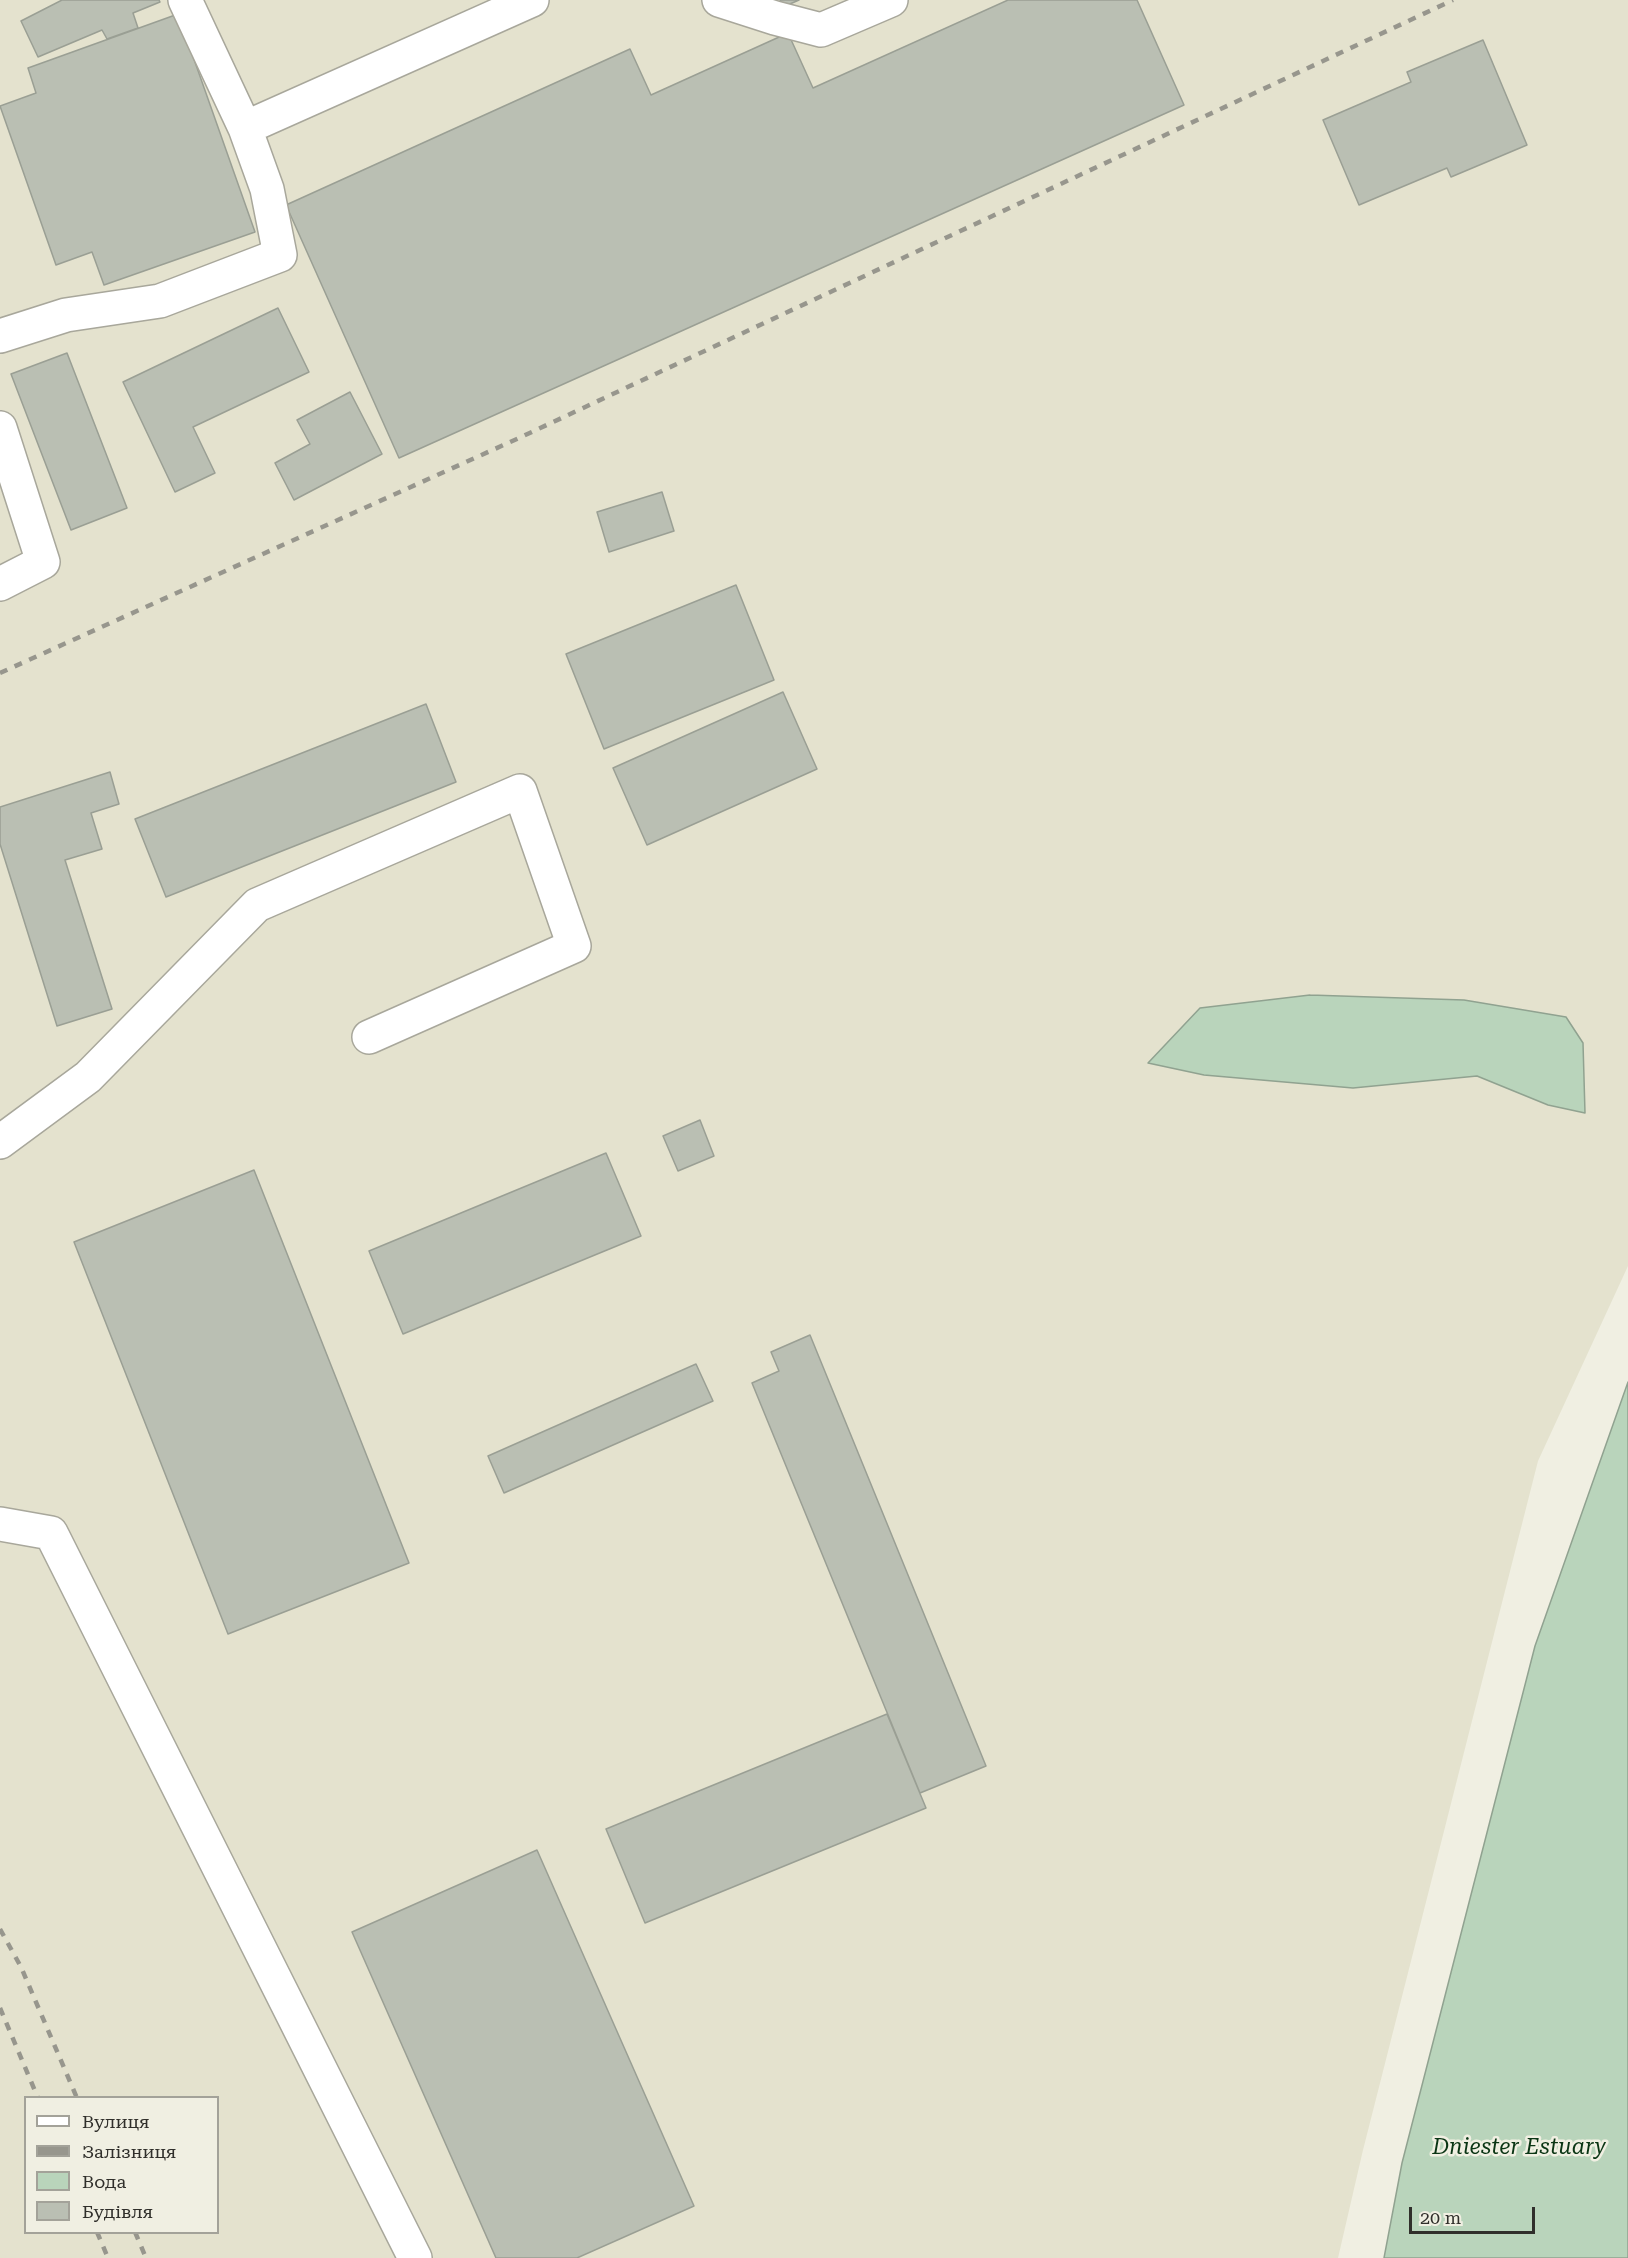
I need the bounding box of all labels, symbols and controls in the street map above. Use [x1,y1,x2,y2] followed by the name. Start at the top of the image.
[24,2096,219,2234] legend
[82,2111,149,2132] text: Вулиця
[1432,2135,1606,2161] water label: Dniester Estuary
[82,2141,176,2162] text: Залізниця
[82,2171,126,2192] text: Вода
[1412,2195,1538,2233] scale bar
[82,2201,153,2222] text: Будівля
[1420,2207,1461,2228] text: 20 m

